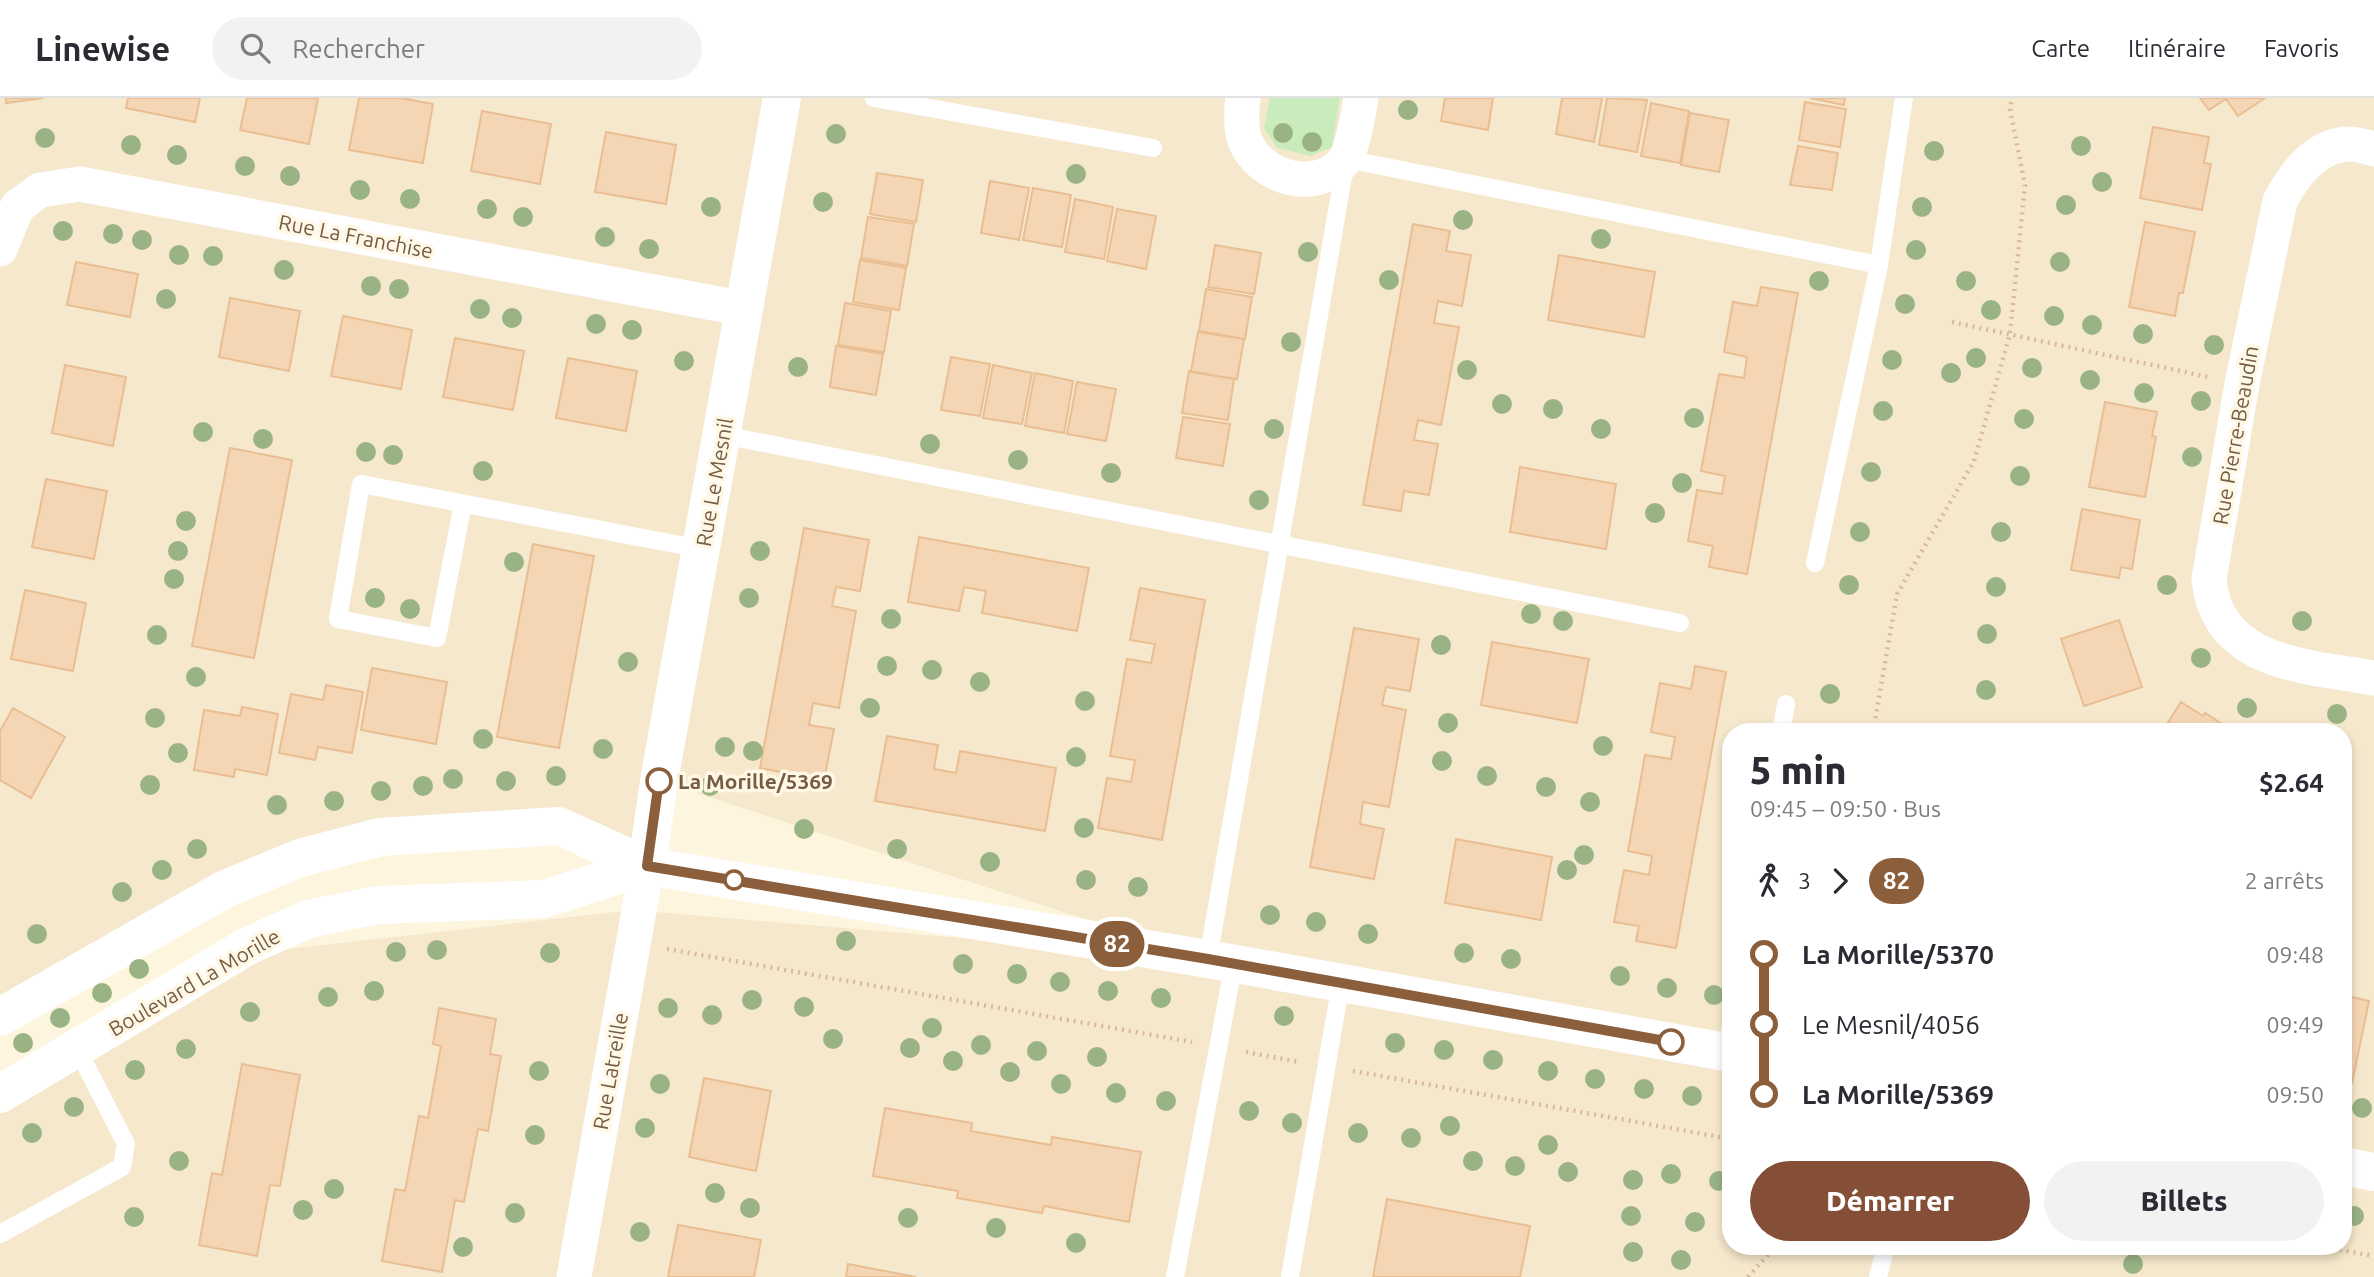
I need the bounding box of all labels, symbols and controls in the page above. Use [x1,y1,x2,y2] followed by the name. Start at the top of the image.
[212,17,702,80] search box
[236,29,274,67] icon: search
[35,30,170,67] text: Linewise
[292,34,425,63] text: Rechercher
[2031,35,2090,62] text: Carte
[2128,35,2226,62] text: Itinéraire
[2264,35,2339,62] text: Favoris
[277,209,435,263] street label: Rue La Franchise
[2207,344,2263,526] street label: Rue Pierre-Beaudin
[691,416,737,548] street label: Rue Le Mesnil
[1750,749,1847,791] text: 5 min
[646,768,672,794] marker: La Morille/5369
[2259,768,2324,797] text: $2.64
[678,769,833,793] place label: La Morille/5369
[1750,796,1941,821] text: 09:45 – 09:50 · Bus
[1750,862,1788,900] icon: walk
[1821,862,1859,900] icon: forward
[1883,867,1910,894] text: 82
[1798,868,1811,893] text: 3
[2245,868,2324,893] text: 2 arrêts
[724,870,744,890] unlabelled marker
[1086,921,1148,967] line badge: 82
[104,923,284,1041] street label: Boulevard La Morille
[1103,930,1131,957] text: 82
[1802,940,1994,969] text: La Morille/5370
[2266,942,2324,967] text: 09:48
[1802,1010,1980,1039] text: Le Mesnil/4056
[588,1011,632,1131] street label: Rue Latreille
[2266,1012,2324,1037] text: 09:49
[1658,1029,1684,1055] unlabelled marker
[1802,1080,1994,1109] text: La Morille/5369
[2266,1082,2324,1107] text: 09:50
[1750,1161,2030,1241] button: Démarrer
[2044,1161,2324,1241] button: Billets

